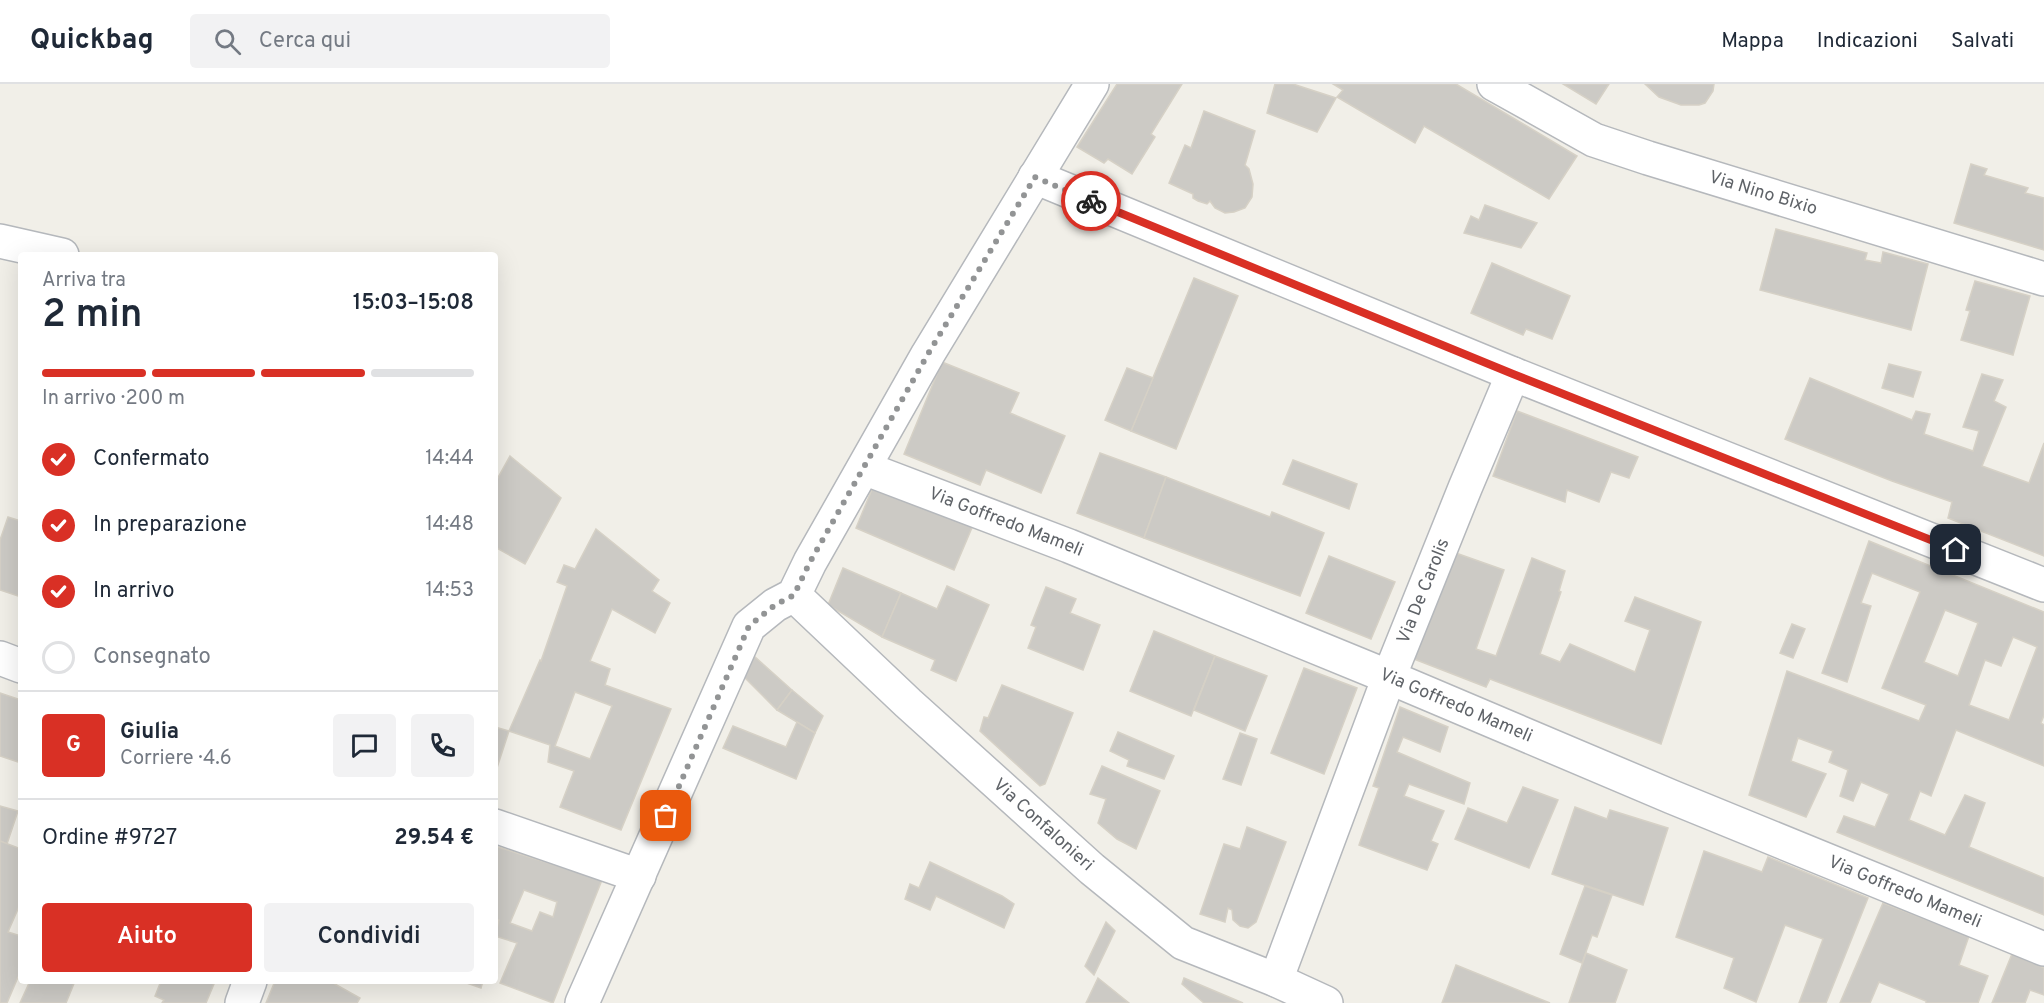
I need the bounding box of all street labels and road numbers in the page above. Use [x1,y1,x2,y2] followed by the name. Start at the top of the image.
[1706,166,1820,221] street label: Via Nino Bixio
[925,482,1087,562] street label: Via Goffredo Mameli
[1392,535,1455,647] street label: Via De Carolis
[1376,663,1536,748] street label: Via Goffredo Mameli
[988,773,1098,876] street label: Via Confalonieri
[1825,851,1985,934] street label: Via Goffredo Mameli

